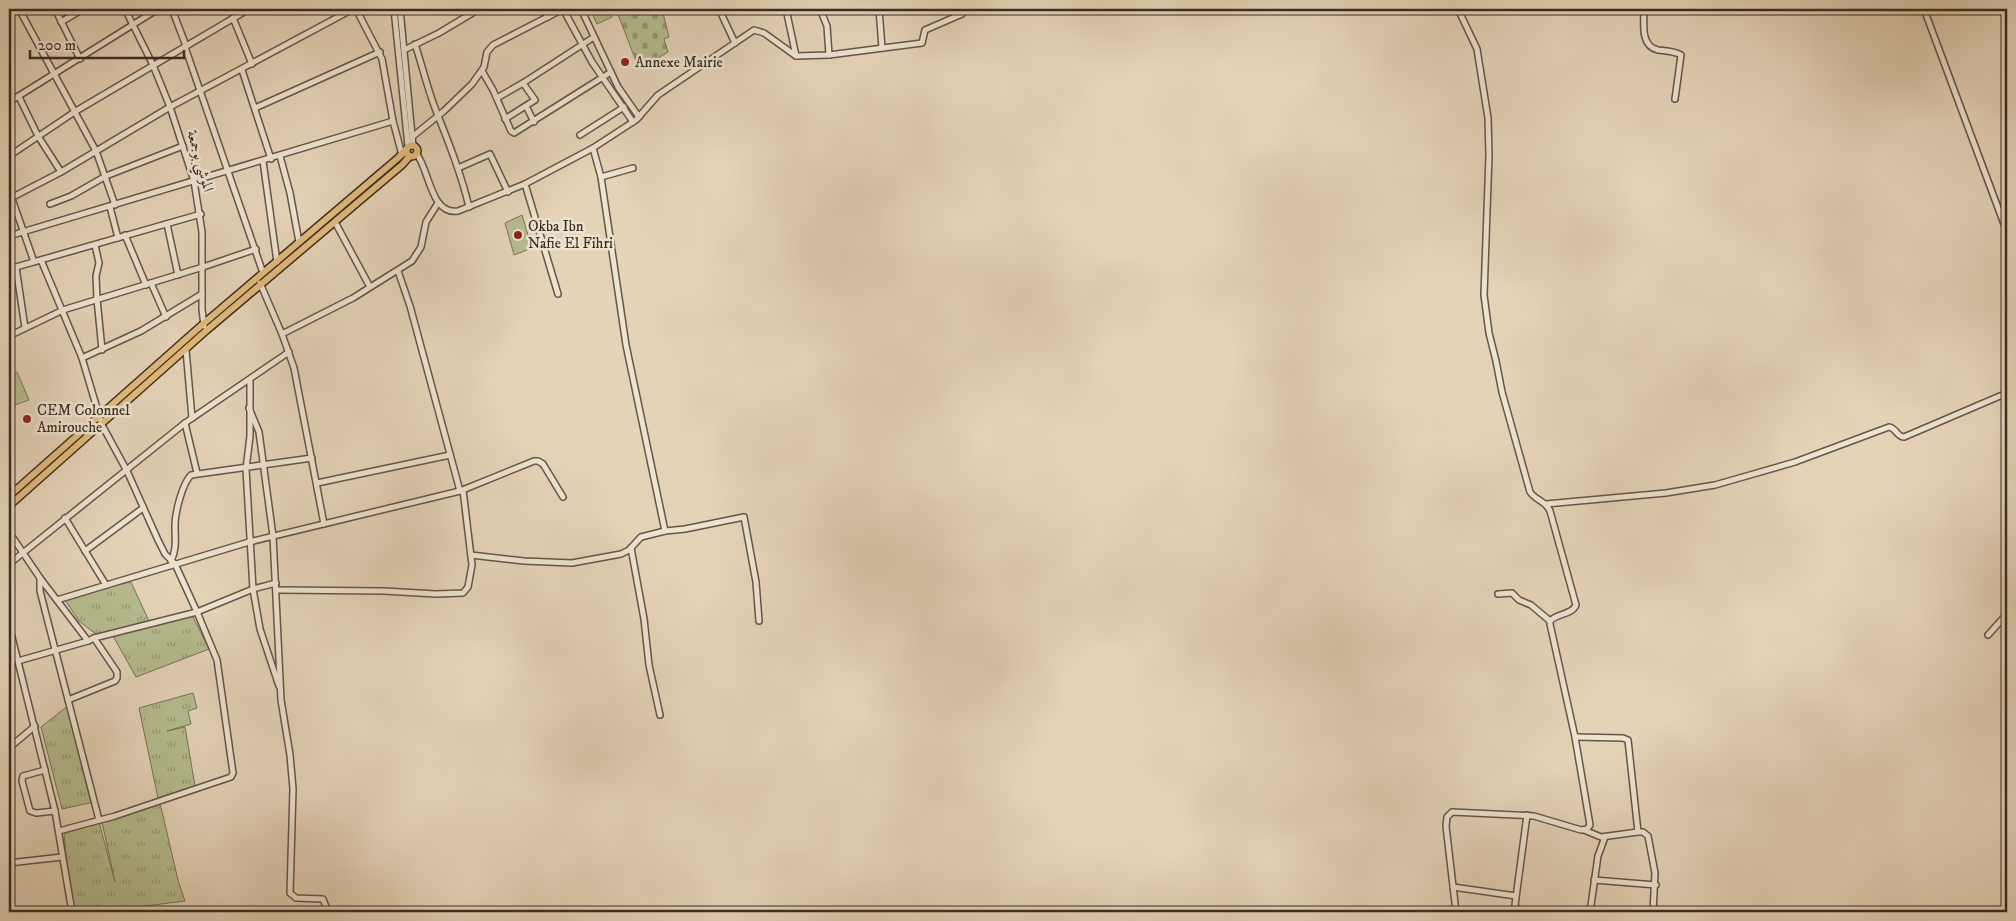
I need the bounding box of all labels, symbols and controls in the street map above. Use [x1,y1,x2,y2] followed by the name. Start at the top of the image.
[30,28,184,60] scale bar
[38,36,76,55] text: 200 m
[635,53,723,72] place label: Annexe Mairie
[619,56,631,68] marker: Annexe Mairie
[178,128,218,195] street label: الموشي بوجمعة
[528,217,613,253] place label: Okba Ibn Nafie El Fihri
[512,229,524,241] marker: Okba Ibn Nafie El Fihri
[37,401,130,437] place label: CEM Colonnel Amirouche
[21,413,33,425] marker: CEM Colonnel Amirouche

